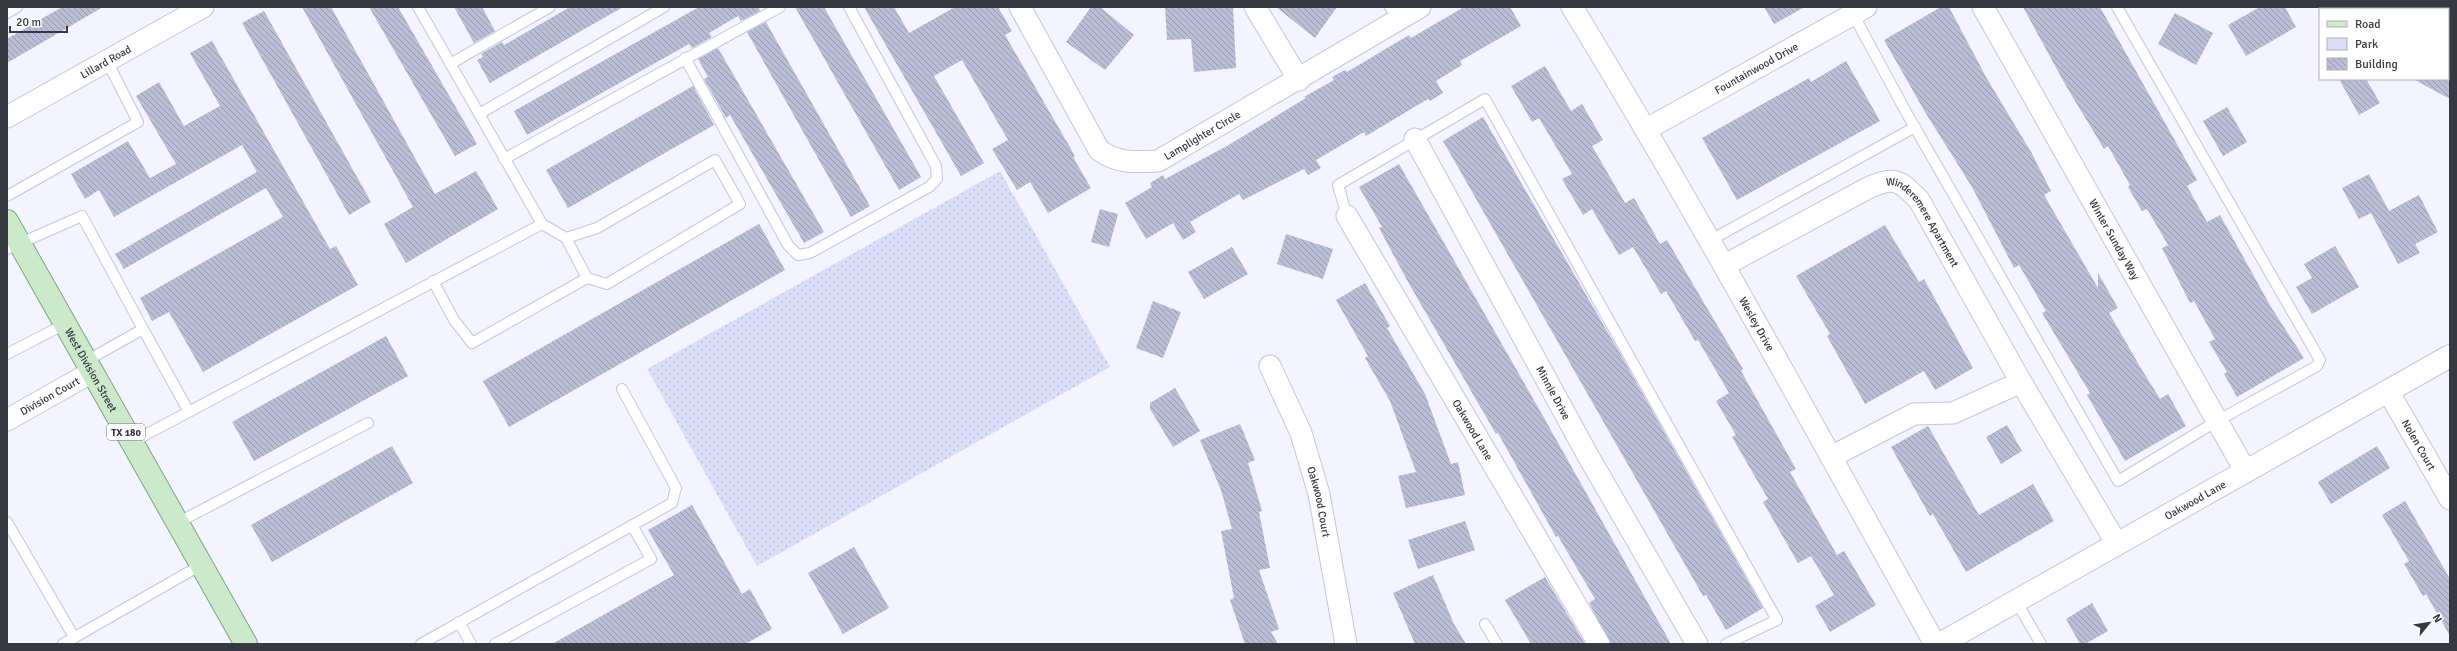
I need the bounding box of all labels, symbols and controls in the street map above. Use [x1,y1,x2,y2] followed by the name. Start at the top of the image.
[10,8,67,34] scale bar
[2319,8,2449,80] legend
[16,15,41,30] text: 20 m
[2355,17,2381,32] text: Road
[2355,37,2378,52] text: Park
[1712,40,1801,97] street label: Fountainwood Drive
[78,43,134,82] street label: Lillard Road
[2355,57,2398,72] text: Building
[1162,108,1243,163] street label: Lamplighter Circle
[1886,175,1961,270] street label: Winderemere Apartment
[2086,197,2142,283] street label: Winter Sunday Way
[1736,295,1777,354] street label: Wesley Drive
[62,326,120,414] street label: West Division Street
[1533,364,1573,422] street label: Minnie Drive
[18,374,82,418] street label: Division Court
[1449,397,1495,463] street label: Oakwood Lane
[2399,417,2438,473] street label: Nolen Court
[107,424,145,440] road number: TX 180
[1304,465,1333,538] street label: Oakwood Court
[2162,478,2228,523] street label: Oakwood Lane
[2409,603,2449,643] north arrow
[2430,612,2445,625] text: N

